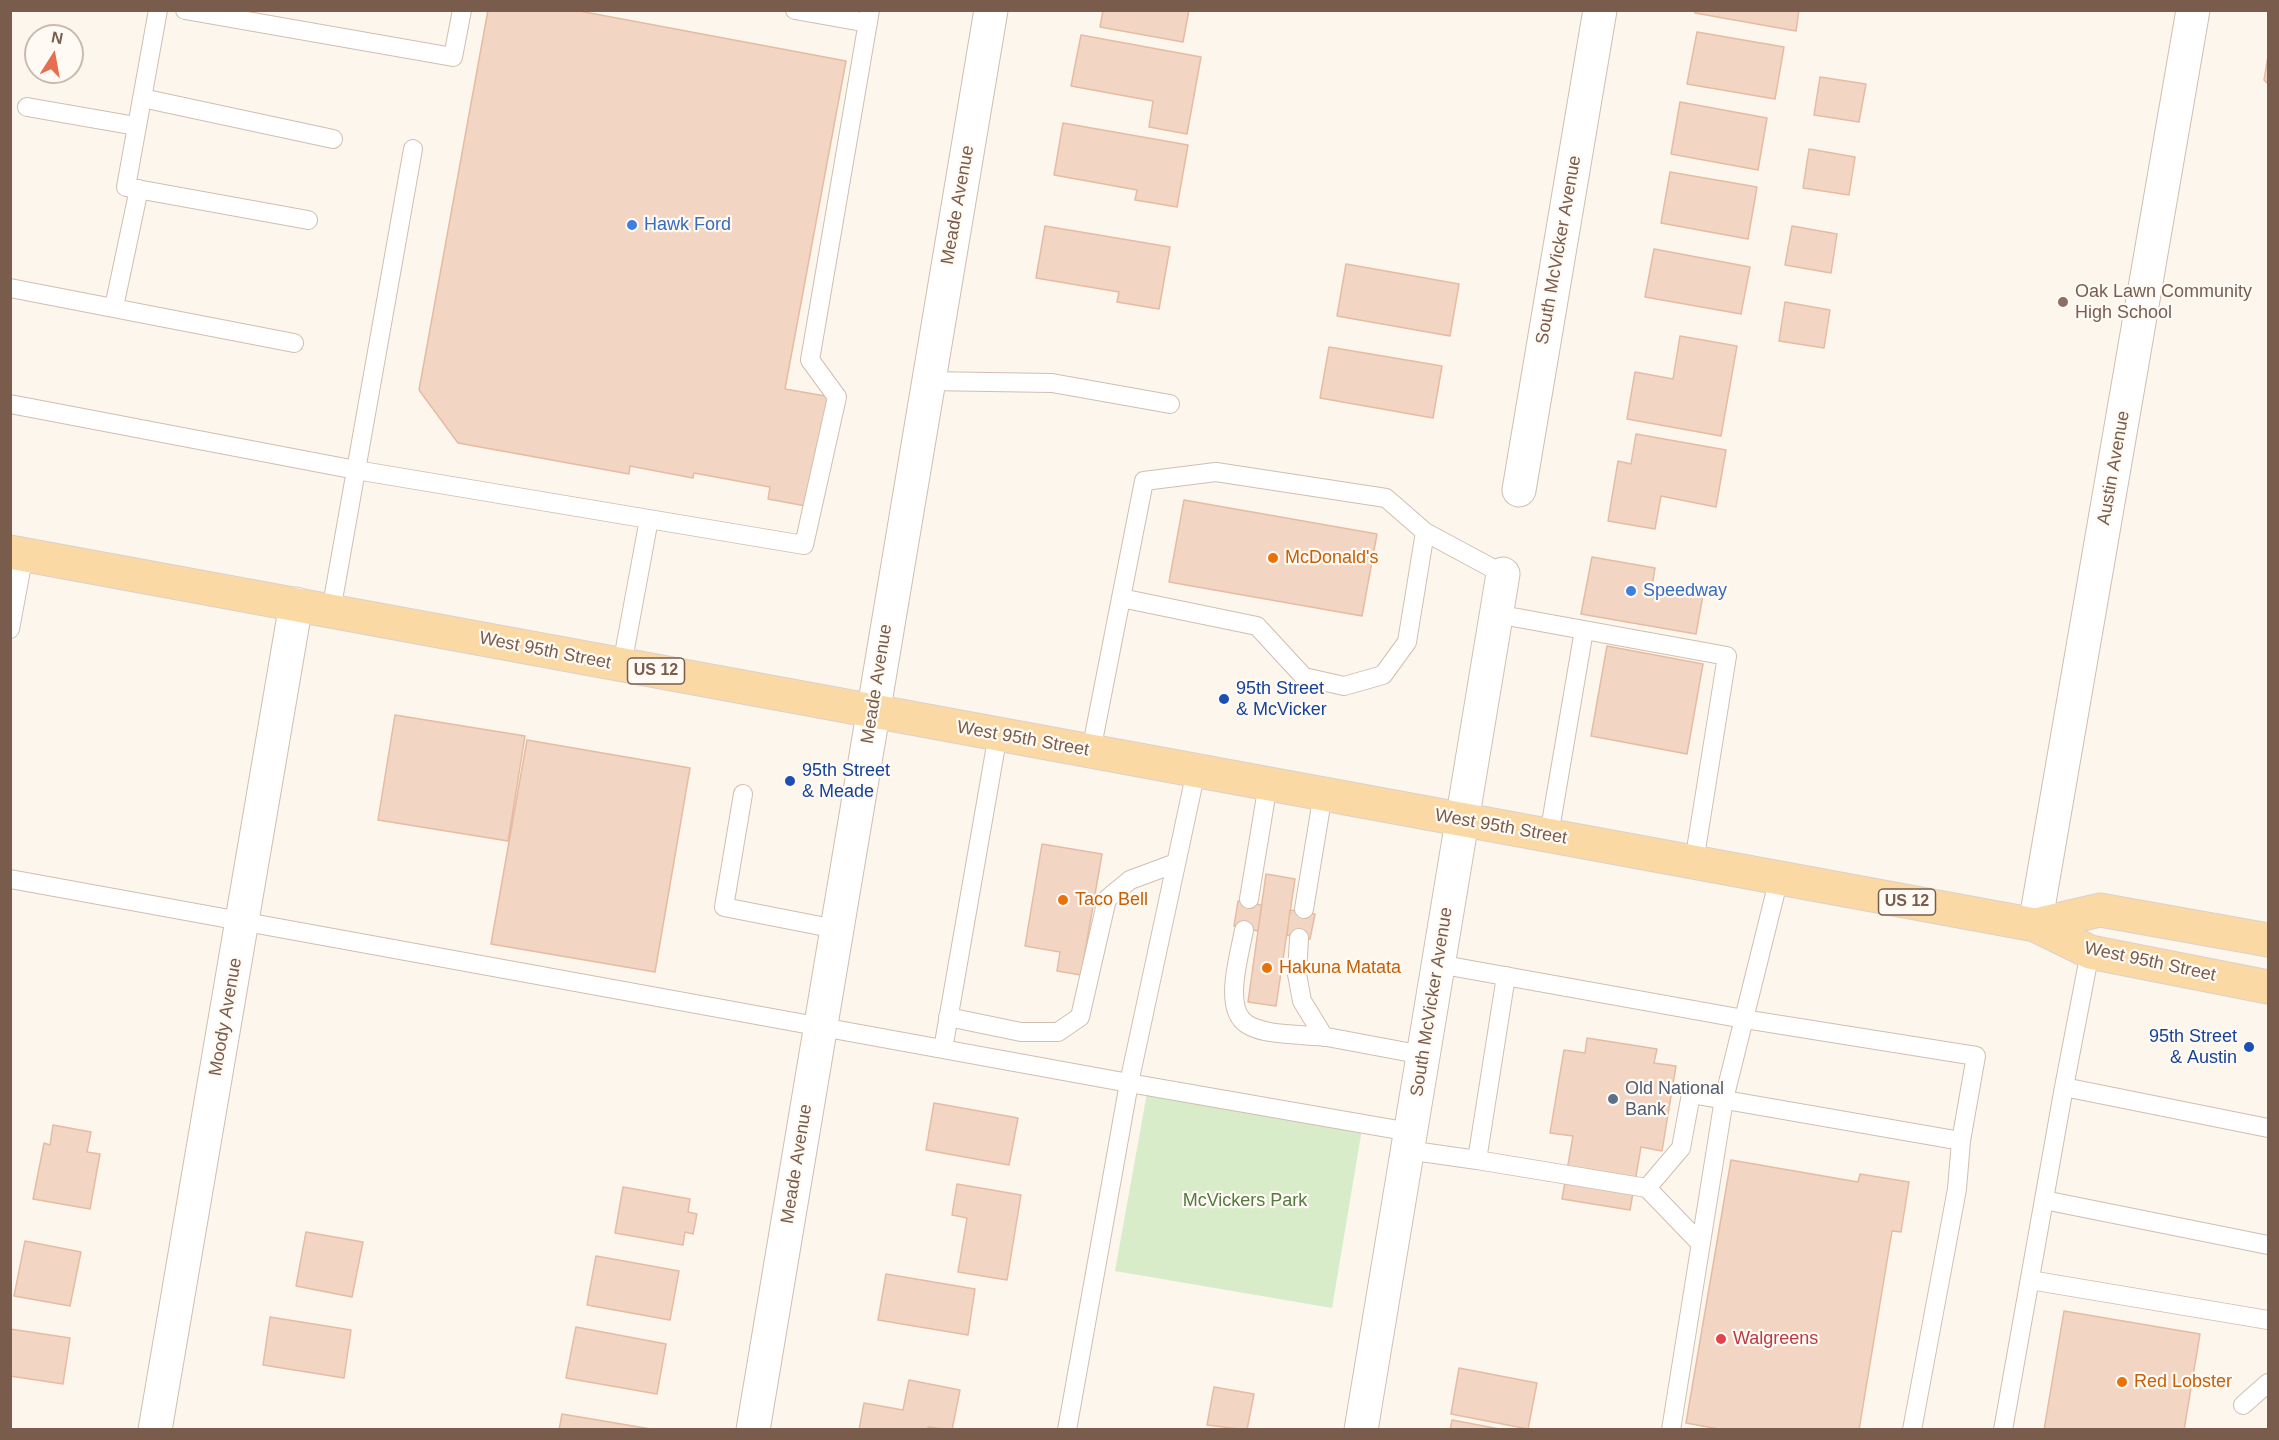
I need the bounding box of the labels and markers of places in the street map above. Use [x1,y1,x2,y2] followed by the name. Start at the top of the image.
[644,214,731,236] place label: Hawk Ford
[625,218,639,232] marker: Hawk Ford
[2075,281,2252,324] place label: Oak Lawn Community High School
[2056,295,2070,309] marker: Oak Lawn Community High School
[1285,547,1378,569] place label: McDonald's
[1266,551,1280,565] marker: McDonald's
[1643,580,1727,602] place label: Speedway
[1624,584,1638,598] marker: Speedway
[1236,678,1327,720] place label: 95th Street & McVicker
[1217,692,1231,706] marker: 95th Street & McVicker
[802,760,890,802] place label: 95th Street & Meade
[783,774,797,788] marker: 95th Street & Meade
[1075,889,1148,911] place label: Taco Bell
[1056,893,1070,907] marker: Taco Bell
[1279,957,1401,979] place label: Hakuna Matata
[1260,961,1274,975] marker: Hakuna Matata
[2149,1026,2237,1068] place label: 95th Street & Austin
[2242,1040,2256,1054] marker: 95th Street & Austin
[1625,1078,1724,1120] place label: Old National Bank
[1606,1092,1620,1106] marker: Old National Bank
[1733,1328,1818,1350] place label: Walgreens
[1714,1332,1728,1346] marker: Walgreens
[2134,1371,2232,1393] place label: Red Lobster
[2115,1375,2129,1389] marker: Red Lobster

